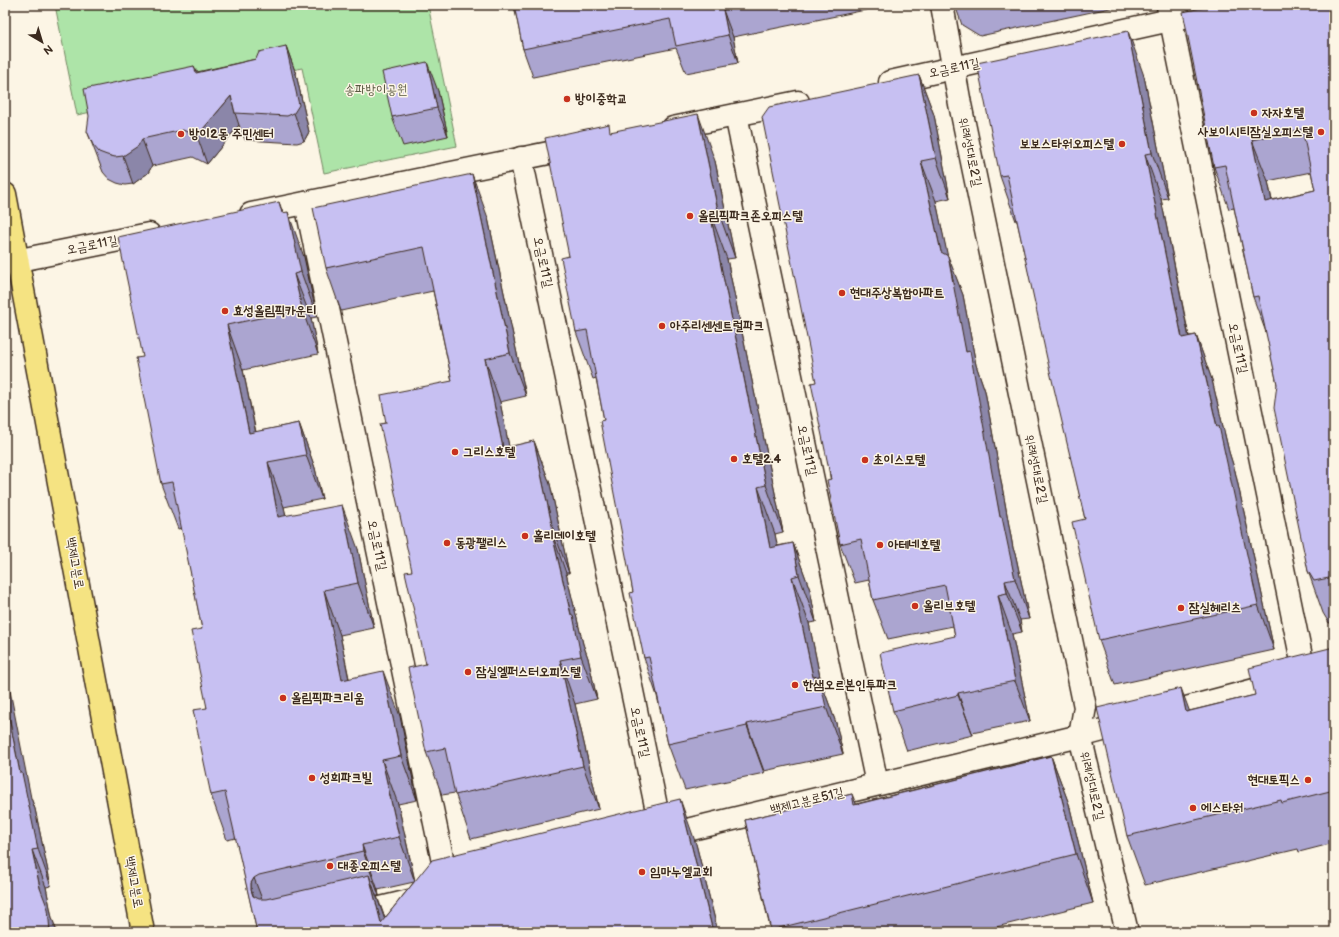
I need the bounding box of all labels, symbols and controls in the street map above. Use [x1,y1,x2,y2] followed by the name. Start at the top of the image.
[22,22,62,62] north arrow
[41,42,55,57] text: N
[927,55,981,81] street label: 오금로11길
[345,82,407,98] park label: 송파방이공원
[575,91,627,107] place label: 방이중학교
[562,94,572,104] marker: 방이중학교
[1261,105,1304,121] place label: 자자호텔
[1249,108,1259,118] marker: 자자호텔
[955,116,985,188] street label: 위례성대로2길
[1197,124,1314,140] place label: 사보이시티잠실오피스텔
[189,126,274,142] place label: 방이2동 주민센터
[1316,127,1326,137] marker: 사보이시티잠실오피스텔
[176,129,186,139] marker: 방이2동 주민센터
[1020,136,1115,152] place label: 보보스타워오피스텔
[1117,139,1127,149] marker: 보보스타워오피스텔
[698,208,803,224] place label: 올림픽파크존오피스텔
[685,211,695,221] marker: 올림픽파크존오피스텔
[65,232,119,258] street label: 오금로11길
[530,235,556,289] street label: 오금로11길
[850,285,945,301] place label: 현대주상복합아파트
[837,288,847,298] marker: 현대주상복합아파트
[233,303,317,319] place label: 효성올림픽카운티
[220,306,230,316] marker: 효성올림픽카운티
[670,318,764,334] place label: 아주리센센트럴파크
[657,321,667,331] marker: 아주리센센트럴파크
[1225,321,1251,375] street label: 오금로11길
[794,423,820,477] street label: 오금로11길
[1021,433,1051,505] street label: 위례성대로2길
[463,444,516,460] place label: 그리스호텔
[450,447,460,457] marker: 그리스호텔
[742,451,782,467] place label: 호텔2.4
[873,452,926,468] place label: 초이스모텔
[729,454,739,464] marker: 호텔2.4
[860,455,870,465] marker: 초이스모텔
[364,518,390,572] street label: 오금로11길
[533,528,596,544] place label: 홀리데이호텔
[520,531,530,541] marker: 홀리데이호텔
[455,535,507,551] place label: 동광팰리스
[63,536,87,590] street label: 백제고분로
[888,537,941,553] place label: 아테네호텔
[442,538,452,548] marker: 동광팰리스
[875,540,885,550] marker: 아테네호텔
[923,598,976,614] place label: 올리브호텔
[1188,600,1241,616] place label: 잠실헤리츠
[910,601,920,611] marker: 올리브호텔
[1176,603,1186,613] marker: 잠실헤리츠
[475,664,581,680] place label: 잠실엘퍼스터오피스텔
[463,667,473,677] marker: 잠실엘퍼스터오피스텔
[802,677,897,693] place label: 한샘오르본인투파크
[790,680,800,690] marker: 한샘오르본인투파크
[291,690,365,706] place label: 올림픽파크리움
[278,693,288,703] marker: 올림픽파크리움
[627,705,653,759] street label: 오금로11길
[1076,750,1108,822] street label: 위례성대로2길
[319,770,373,786] place label: 성희파크빌
[1248,772,1300,788] place label: 현대토픽스
[307,773,317,783] marker: 성희파크빌
[1303,775,1313,785] marker: 현대토픽스
[769,784,845,818] street label: 백제고분로51길
[1201,800,1243,816] place label: 에스타워
[1188,803,1198,813] marker: 에스타워
[122,855,146,909] street label: 백제고분로
[337,858,401,874] place label: 대종오피스텔
[325,861,335,871] marker: 대종오피스텔
[650,864,713,880] place label: 임마누엘교회
[637,867,647,877] marker: 임마누엘교회

